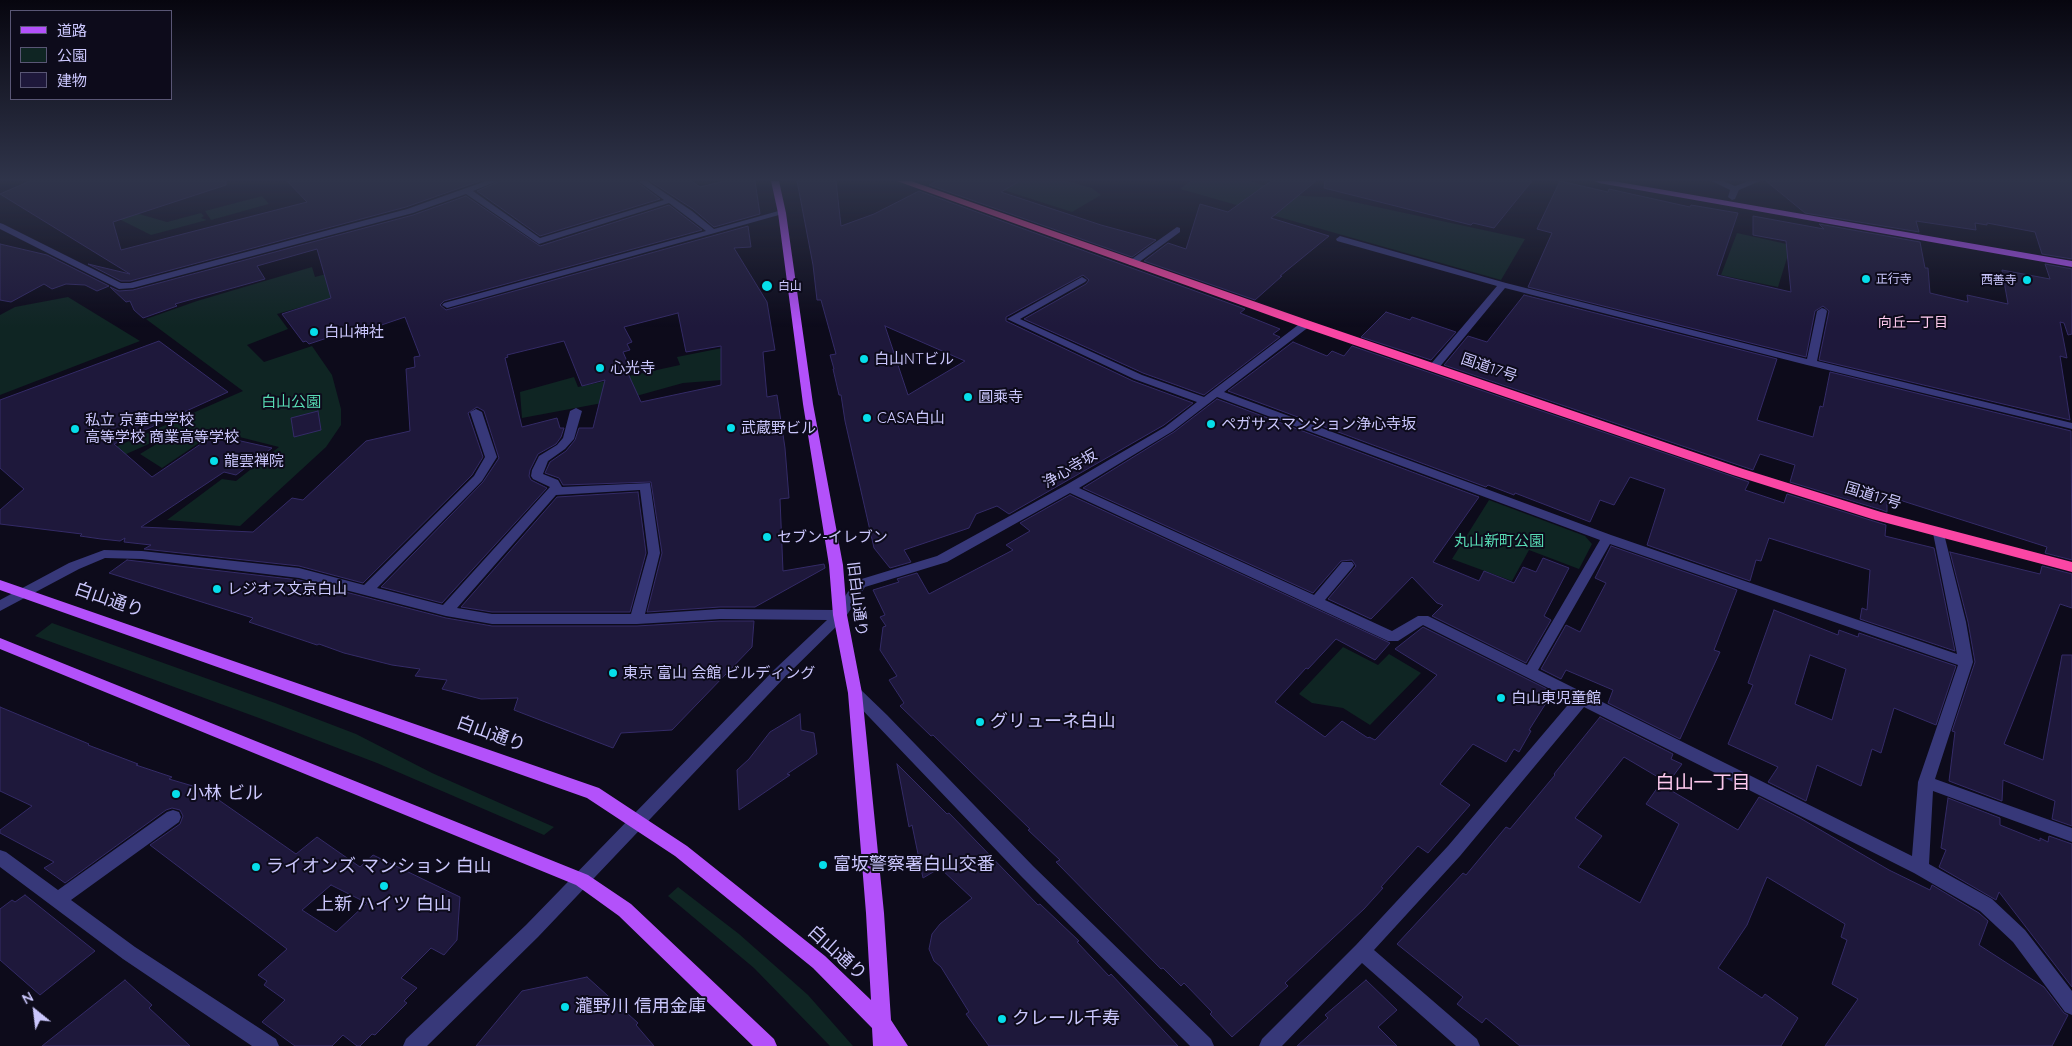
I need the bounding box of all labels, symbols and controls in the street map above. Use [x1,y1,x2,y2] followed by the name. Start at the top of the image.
[10,10,172,100] legend
[57,21,87,40] text: 道路
[57,46,87,65] text: 公園
[57,71,87,90] text: 建物
[1876,272,1912,286] place label: 正行寺
[1860,273,1872,285] marker: 正行寺
[1981,273,2017,287] place label: 西善寺
[2021,274,2033,286] marker: 西善寺
[760,279,774,293] marker: 白山
[778,279,802,293] place label: 白山
[1878,315,1948,331] district label: 向丘一丁目
[324,323,384,341] place label: 白山神社
[308,326,320,338] marker: 白山神社
[874,350,954,368] place label: 白山NTビル
[1459,350,1519,386] street label: 国道17号
[858,353,870,365] marker: 白山NTビル
[610,359,655,377] place label: 心光寺
[594,362,606,374] marker: 心光寺
[978,388,1023,406] place label: 圓乘寺
[962,391,974,403] marker: 圓乘寺
[261,393,321,411] park label: 白山公園
[877,409,945,427] place label: CASA白山
[85,411,239,446] place label: 私立 京華中学校 高等学校 商業高等学校
[861,412,873,424] marker: CASA白山
[1221,415,1416,433] place label: ペガサスマンション浄心寺坂
[1205,418,1217,430] marker: ペガサスマンション浄心寺坂
[741,419,816,437] place label: 武蔵野ビル
[725,422,737,434] marker: 武蔵野ビル
[69,423,81,435] marker: 私立 京華中学校 高等学校 商業高等学校
[1040,446,1100,492] street label: 浄心寺坂
[224,452,284,470] place label: 龍雲禅院
[208,455,220,467] marker: 龍雲禅院
[1843,479,1903,513] street label: 国道17号
[777,528,888,546] place label: セブン-イレブン
[761,531,773,543] marker: セブン-イレブン
[1454,532,1544,550] park label: 丸山新町公園
[843,561,871,637] street label: 旧白山通り
[71,578,147,622] street label: 白山通り
[227,580,347,598] place label: レジオス文京白山
[211,583,223,595] marker: レジオス文京白山
[623,664,815,682] place label: 東京 富山 会館 ビルディング
[607,667,619,679] marker: 東京 富山 会館 ビルディング
[1511,689,1601,707] place label: 白山東児童館
[1495,692,1507,704] marker: 白山東児童館
[990,711,1116,733] place label: グリューネ白山
[453,712,529,756] street label: 白山通り
[974,716,986,728] marker: グリューネ白山
[1656,772,1750,794] district label: 白山一丁目
[186,783,263,805] place label: 小林 ビル
[170,788,182,800] marker: 小林 ビル
[833,854,995,876] place label: 富坂警察署白山交番
[266,856,492,878] place label: ライオンズ マンション 白山
[817,859,829,871] marker: 富坂警察署白山交番
[250,861,262,873] marker: ライオンズ マンション 白山
[378,880,390,892] marker: 上新 ハイツ 白山
[316,894,452,916] place label: 上新 ハイツ 白山
[803,921,871,985] street label: 白山通り
[10,986,60,1036] north arrow
[19,988,37,1008] text: N
[575,996,706,1018] place label: 瀧野川 信用金庫
[559,1001,571,1013] marker: 瀧野川 信用金庫
[1012,1008,1120,1030] place label: クレール千寿
[996,1013,1008,1025] marker: クレール千寿

